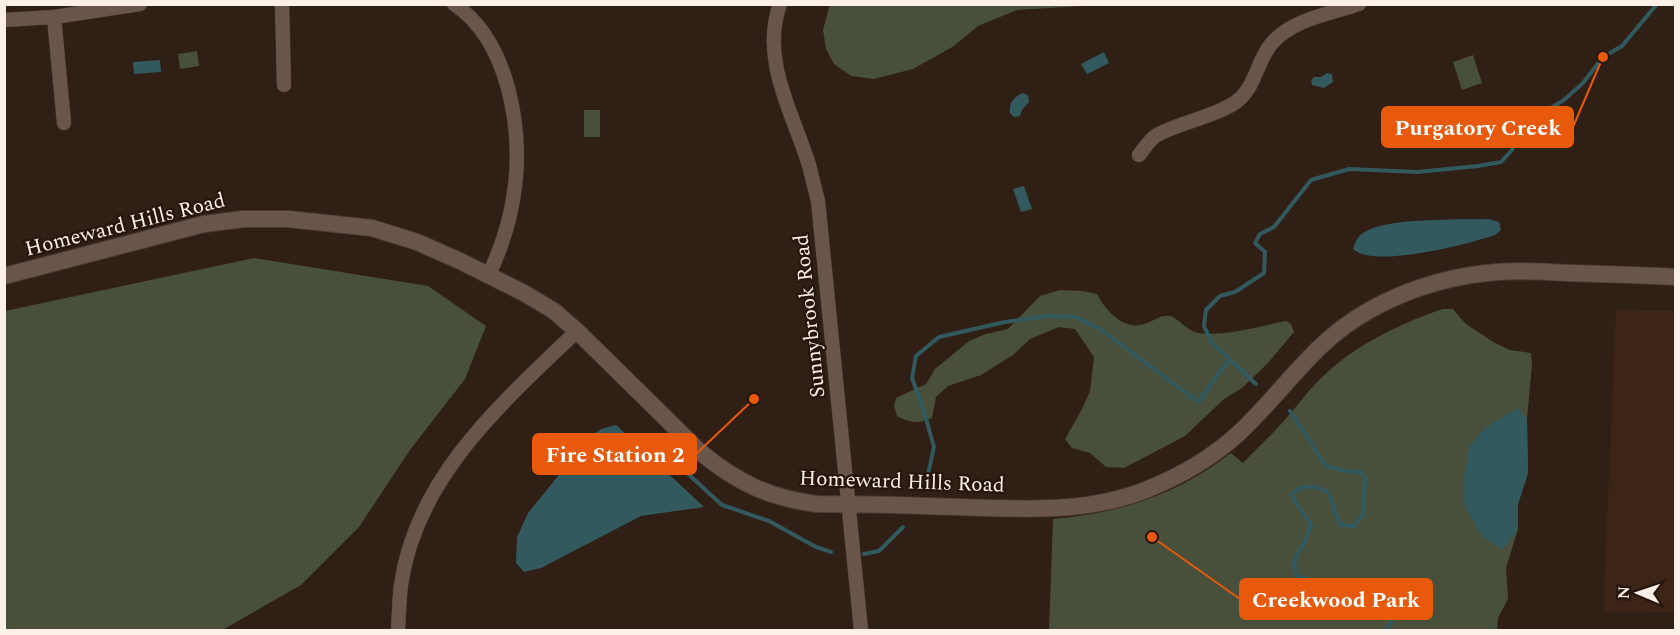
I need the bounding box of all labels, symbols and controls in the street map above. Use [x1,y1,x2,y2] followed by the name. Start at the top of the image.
[1382,107,1573,147] callout: Purgatory Creek
[1395,112,1562,145] text: Purgatory Creek
[22,185,229,265] street label: Homeward Hills Road
[785,232,835,399] street label: Sunnybrook Road
[533,434,696,474] callout: Fire Station 2
[546,439,684,472] text: Fire Station 2
[799,462,1005,502] street label: Homeward Hills Road
[1608,563,1668,623] north arrow
[1240,579,1432,619] callout: Creekwood Park
[1252,584,1421,617] text: Creekwood Park
[1612,586,1636,599] text: N

